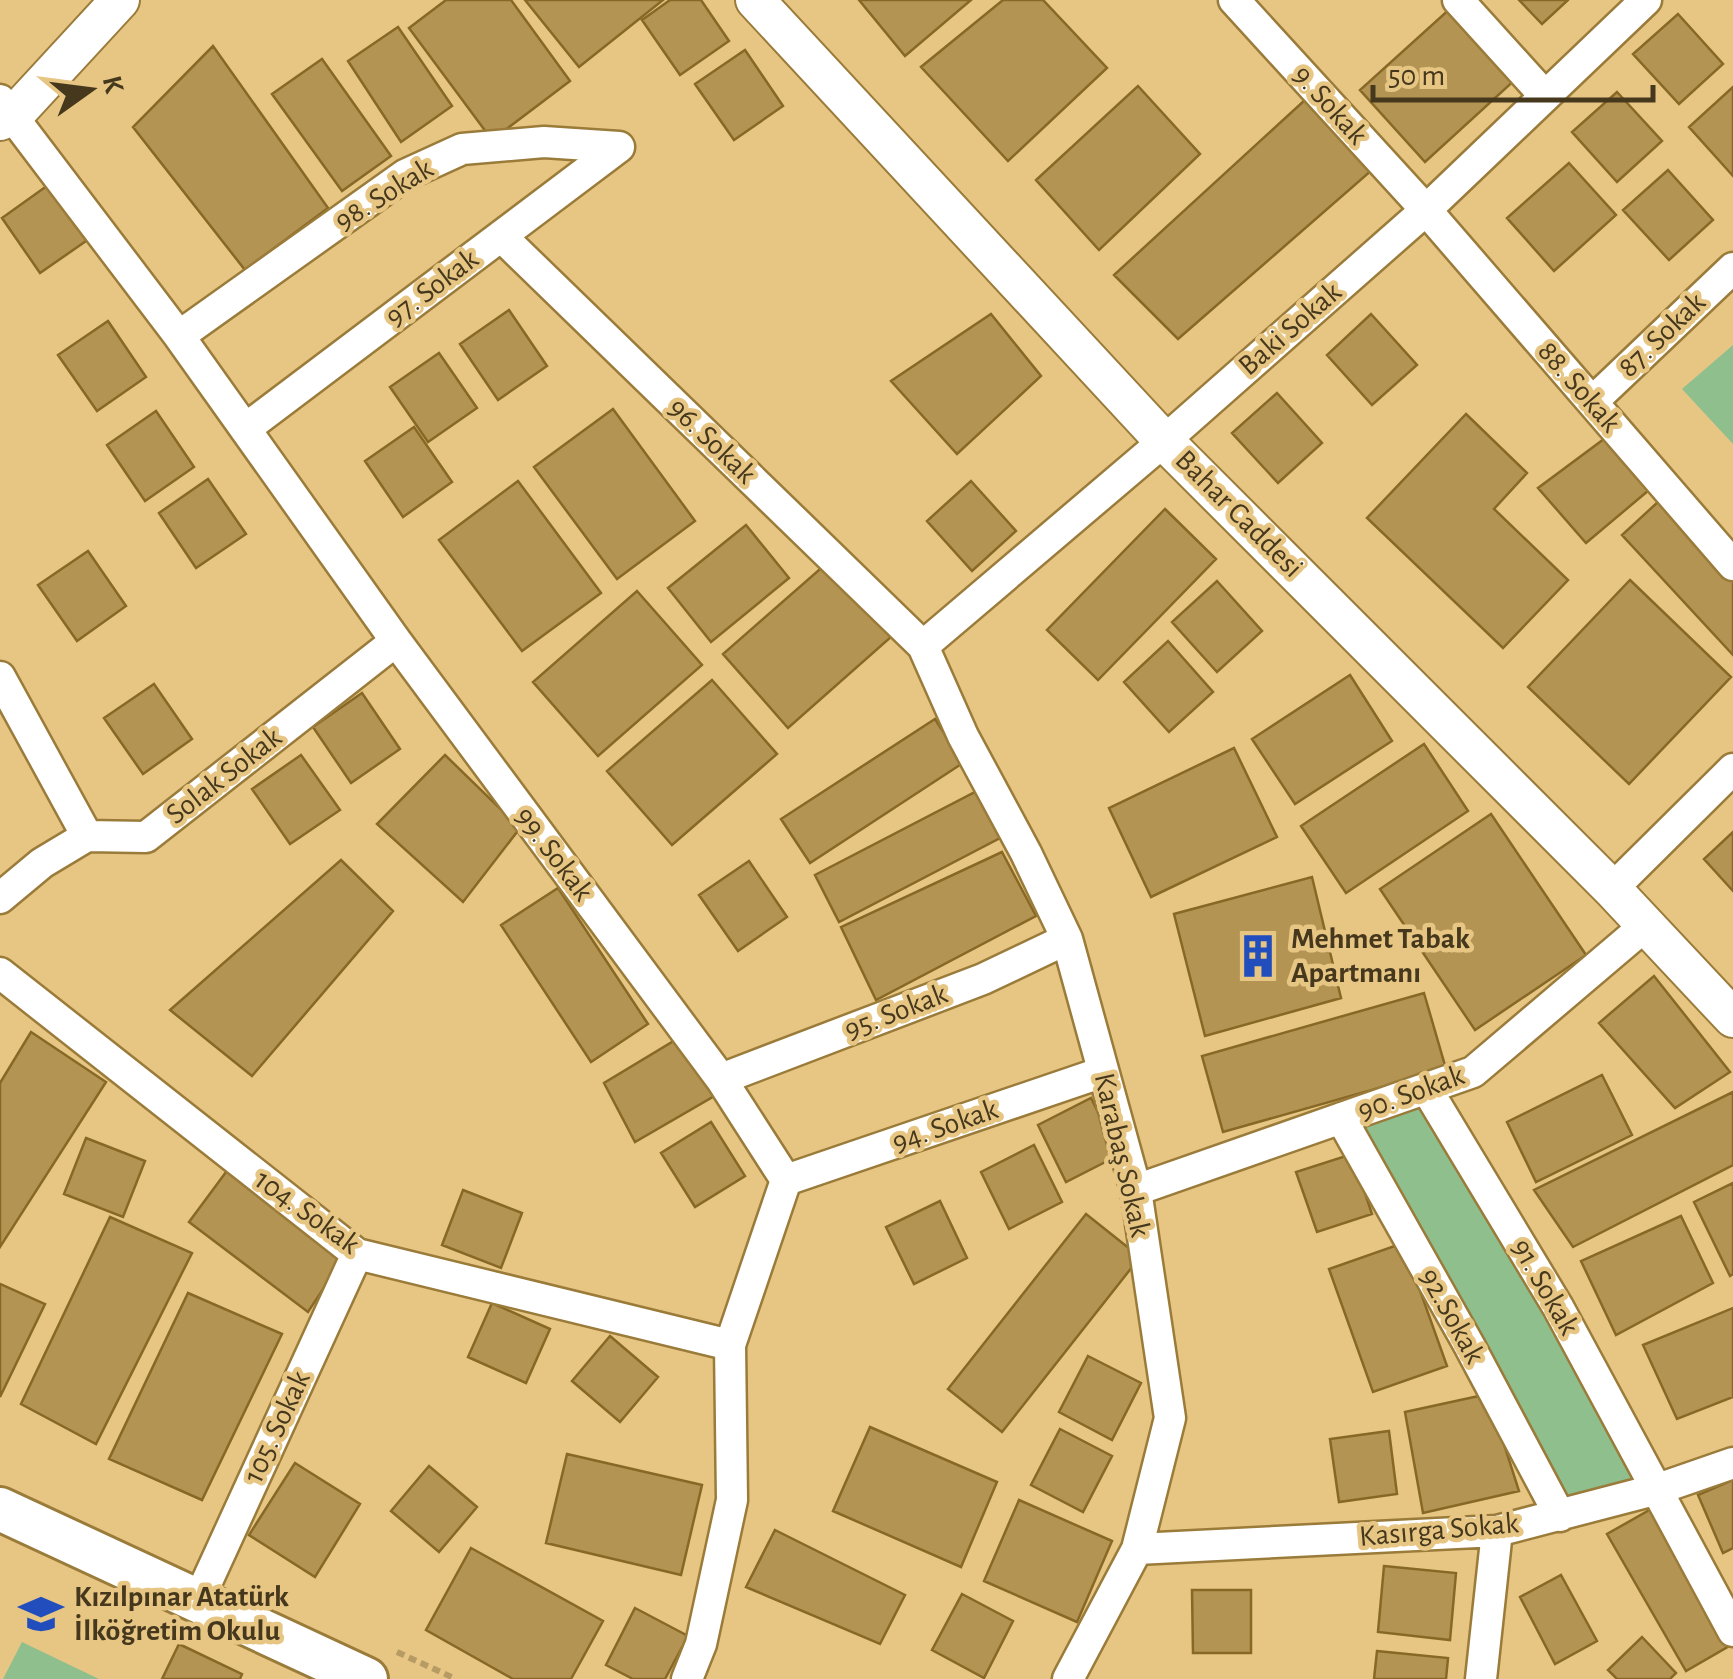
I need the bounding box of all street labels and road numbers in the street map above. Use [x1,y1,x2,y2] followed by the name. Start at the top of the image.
[1287,60,1373,151] street label: 9. Sokak
[330,153,438,237] street label: 98. Sokak
[380,244,484,332] street label: 97. Sokak
[1233,277,1347,381] street label: Baki Sokak
[1613,287,1711,383] street label: 87. Sokak
[1532,336,1626,438] street label: 88. Sokak
[662,392,762,490] street label: 96. Sokak
[1170,445,1308,583] street label: Bahar Caddesi
[161,722,288,830] street label: Solak Sokak
[509,801,599,907] street label: 99. Sokak
[841,979,952,1045] street label: 95. Sokak
[1354,1060,1468,1126] street label: 90. Sokak
[1089,1070,1155,1240] street label: Karabaş Sokak
[888,1094,1002,1158] street label: 94. Sokak
[249,1164,365,1260] street label: 104. Sokak
[1506,1234,1584,1340] street label: 91. Sokak
[1414,1263,1490,1369] street label: 92.Sokak
[238,1366,316,1487] street label: 105. Sokak
[1358,1508,1520,1552] street label: Kasırga Sokak

